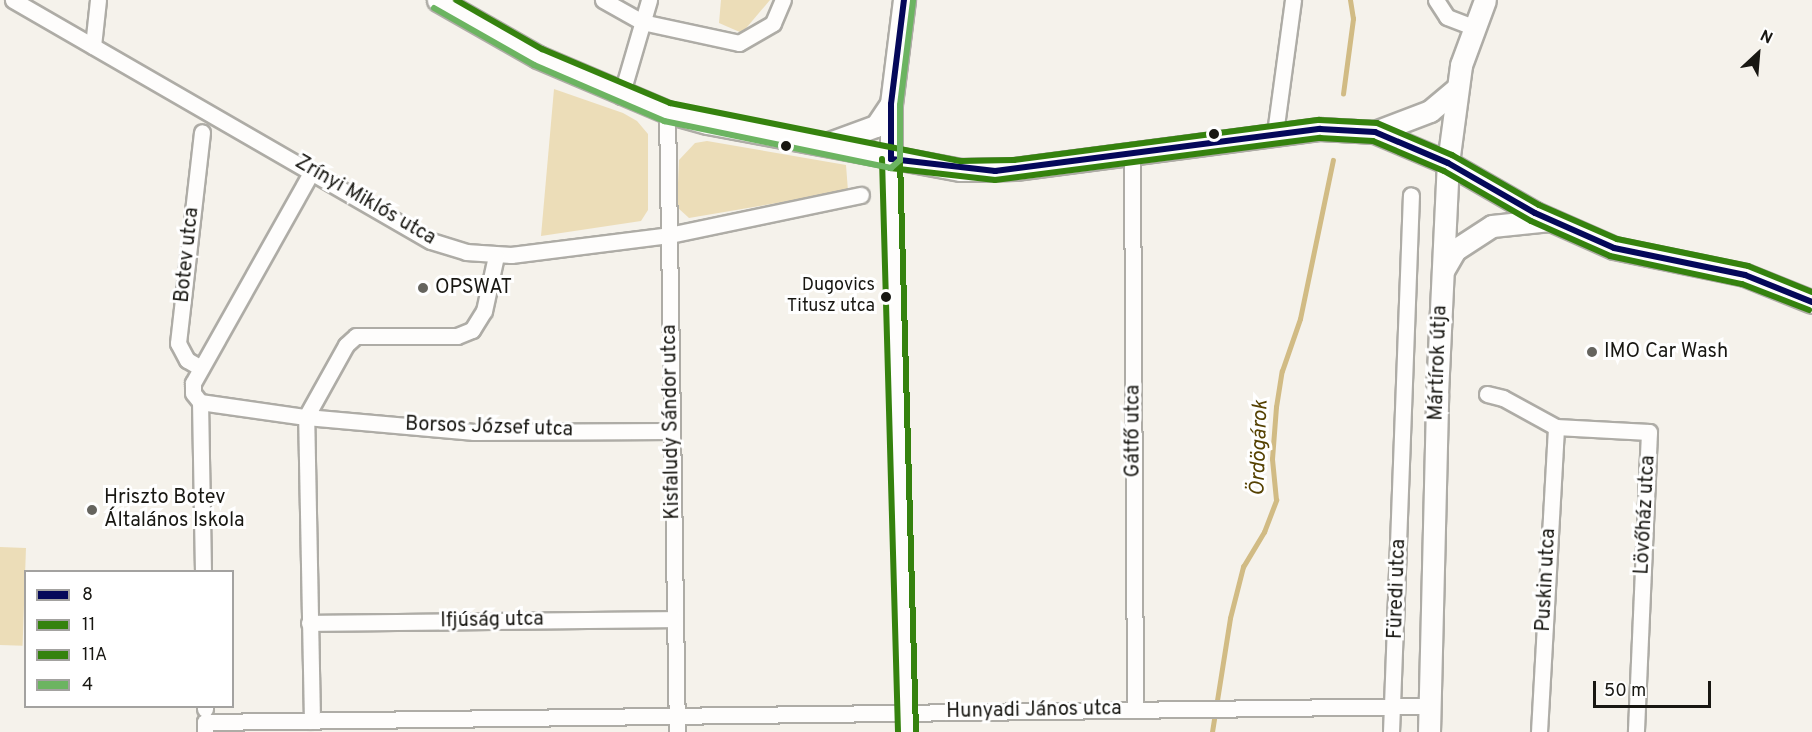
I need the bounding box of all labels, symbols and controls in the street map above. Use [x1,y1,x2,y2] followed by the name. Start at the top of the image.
[1728,24,1788,84] north arrow
[1756,26,1775,49] text: N
[1208,128,1220,140] unlabelled marker
[780,140,792,152] unlabelled marker
[290,151,440,251] street label: Zrínyi Miklós utca
[171,206,205,304] street label: Botev utca
[435,276,512,300] place label: OPSWAT
[787,276,875,318] place label: Dugovics Titusz utca
[416,281,430,295] marker: OPSWAT
[880,291,892,303] marker: Dugovics Titusz utca
[1425,305,1453,421] street label: Mártírok útja
[658,324,686,520] street label: Kisfaludy Sándor utca
[1604,340,1729,364] place label: IMO Car Wash
[1585,345,1599,359] marker: IMO Car Wash
[1122,385,1146,477] street label: Gátfő utca
[1246,400,1274,496] water label: Ördögárok
[405,413,573,443] street label: Borsos József utca
[1631,455,1661,575] street label: Lövőház utca
[104,486,245,533] place label: Hriszto Botev Általános Iskola
[85,503,99,517] marker: Hriszto Botev Általános Iskola
[1532,528,1562,632] street label: Puskin utca
[1384,538,1412,640] street label: Füredi utca
[24,570,234,708] legend
[82,584,93,607] text: 8
[440,608,544,634] street label: Ifjúság utca
[82,614,95,637] text: 11
[82,644,107,667] text: 11A
[1596,669,1714,707] scale bar
[82,674,93,697] text: 4
[1604,680,1646,703] text: 50 m
[946,697,1122,725] street label: Hunyadi János utca

